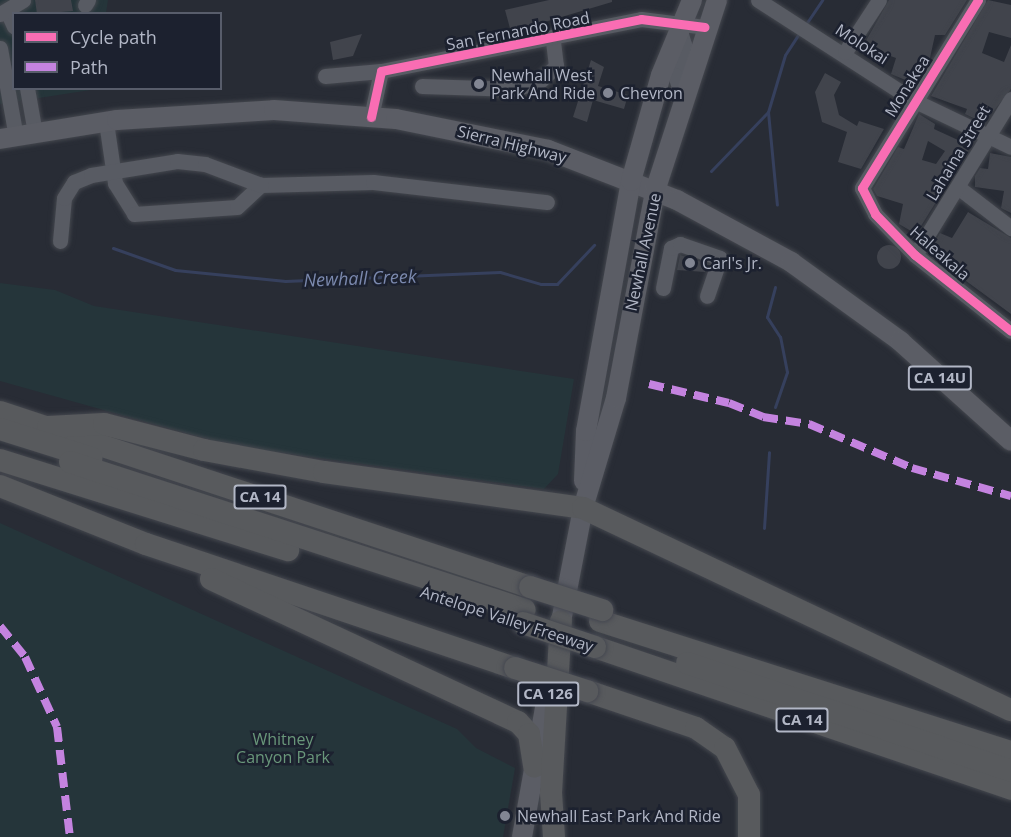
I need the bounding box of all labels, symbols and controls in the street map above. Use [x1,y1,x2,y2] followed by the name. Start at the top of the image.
[445,8,591,54] street label: San Fernando Road
[12,12,222,90] legend
[832,20,892,68] street label: Molokai
[70,25,157,49] text: Cycle path
[881,52,933,120] street label: Monakea
[70,55,108,79] text: Path
[491,65,595,103] place label: Newhall West Park And Ride
[472,77,486,91] marker: Newhall West Park And Ride
[620,83,683,103] place label: Chevron
[601,86,615,100] marker: Chevron
[922,102,994,204] street label: Lahaina Street
[456,121,568,167] street label: Sierra Highway
[621,191,665,313] street label: Newhall Avenue
[906,222,974,284] street label: Haleakala
[702,253,762,273] place label: Carl's Jr.
[683,256,697,270] marker: Carl's Jr.
[303,265,417,291] water label: Newhall Creek
[907,366,973,390] road number: CA 14U
[233,485,287,509] road number: CA 14
[418,582,596,656] street label: Antelope Valley Freeway
[516,682,580,706] road number: CA 126
[775,708,829,732] road number: CA 14
[236,729,330,767] park label: Whitney Canyon Park
[517,806,721,826] place label: Newhall East Park And Ride
[498,809,512,823] marker: Newhall East Park And Ride

